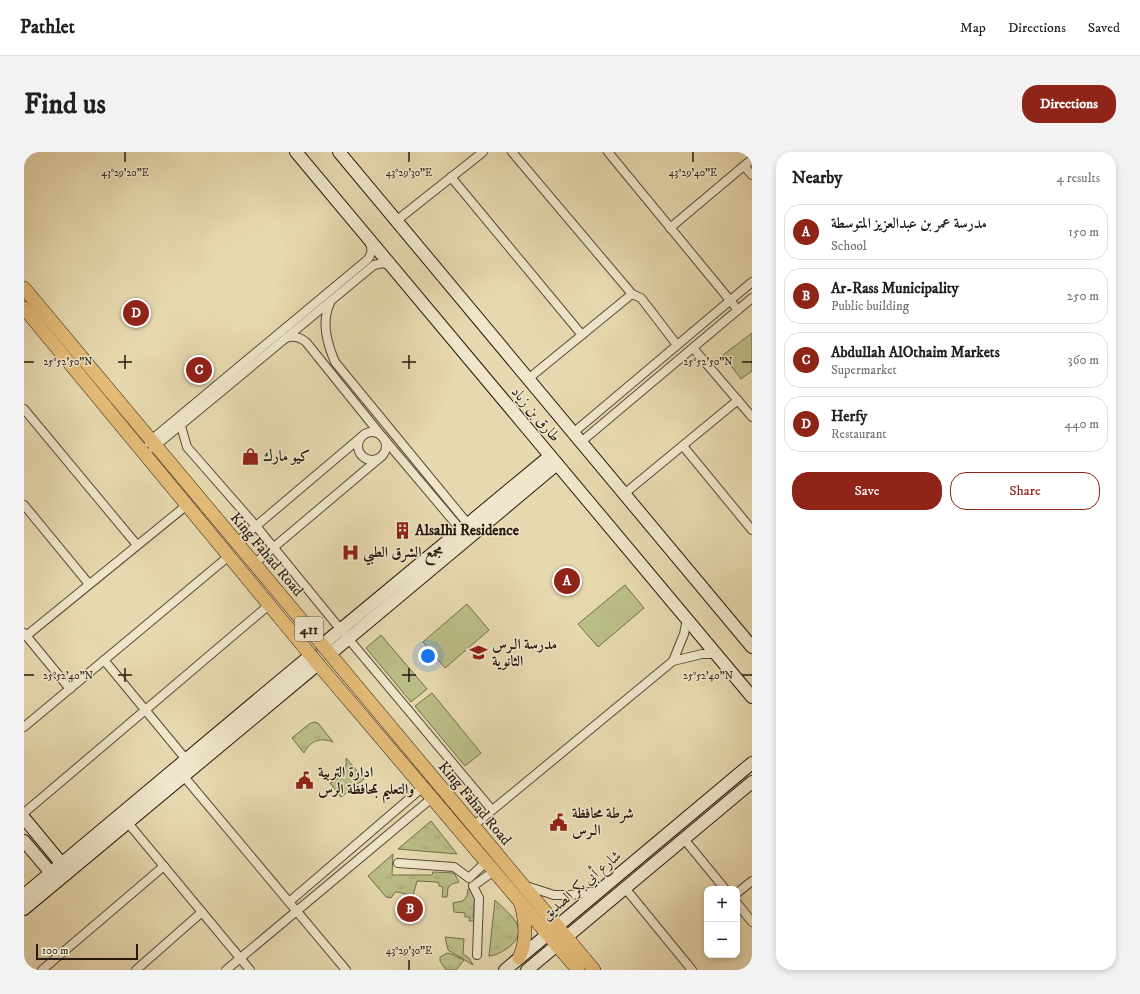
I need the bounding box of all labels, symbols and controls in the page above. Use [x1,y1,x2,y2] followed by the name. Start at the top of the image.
[20,16,75,39] text: Pathlet
[960,19,986,37] text: Map
[1008,19,1066,37] text: Directions
[1088,19,1120,37] text: Saved
[1022,85,1116,123] button: Directions
[24,87,106,122] text: Find us
[101,167,149,179] text: 43°29'20"E
[386,167,432,179] text: 43°29'30"E
[669,167,717,179] text: 43°29'40"E
[792,167,842,189] text: Nearby
[1057,170,1100,186] text: 4 results
[831,214,987,233] text: مدرسة عمر بن عبدالعزيز المتوسطة
[802,224,810,240] text: A
[1068,224,1099,240] text: 150 m
[831,238,867,254] text: School
[831,279,959,298] text: Ar-Rass Municipality
[802,288,810,304] text: B
[1067,288,1099,304] text: 250 m
[123,298,149,328] pin: D
[831,298,909,314] text: Public building
[831,343,1000,362] text: Abdullah AlOthaim Markets
[802,352,810,368] text: C
[1068,352,1099,368] text: 360 m
[186,355,212,385] pin: C
[44,356,93,368] text: 25°52'50"N
[684,356,733,368] text: 25°52'50"N
[831,362,897,378] text: Supermarket
[507,383,564,446] street label: طارق بن زياد
[831,407,867,426] text: Herfy
[801,416,811,432] text: D
[1064,416,1099,432] text: 440 m
[831,426,887,442] text: Restaurant
[240,446,260,466] shop icon: كيو مارك
[263,447,310,466] place label: كيو مارك
[792,472,942,510] button: Save
[950,472,1100,510] button: Share
[226,508,308,601] street label: King Fahad Road
[392,520,412,540] building icon: Alsalhi Residence
[414,521,520,540] place label: Alsalhi Residence
[340,542,360,562] hospital icon: مجمع الشرق الطبي
[363,543,443,566] place label: مجمع الشرق الطبي
[554,566,580,596] pin: A
[295,617,323,641] road number: 411
[492,635,557,671] place label: مدرسة الـرس الثانوية
[469,643,489,663] school or university icon: مدرسة الـرس الثانوية
[418,646,438,666] your location
[43,670,93,682] text: 25°52'40"N
[683,670,733,682] text: 25°52'40"N
[434,757,516,850] street label: King Fahad Road
[318,763,414,804] place label: ادارة التربية والتعليم بمحافظة الرس
[295,771,315,791] public building icon: ادارة التربية والتعليم بمحافظة الرس
[572,804,634,840] place label: شرطة محافظة الـرس
[549,812,569,832] public building icon: شرطة محافظة الـرس
[536,845,627,927] street label: شارع أبي بكر الصديق
[704,886,740,958] map controls
[704,886,740,922] button: +
[397,894,423,924] pin: B
[704,922,740,958] button: −
[36,942,138,961] scale bar
[42,944,68,958] text: 100 m
[386,945,432,957] text: 43°29'30"E

